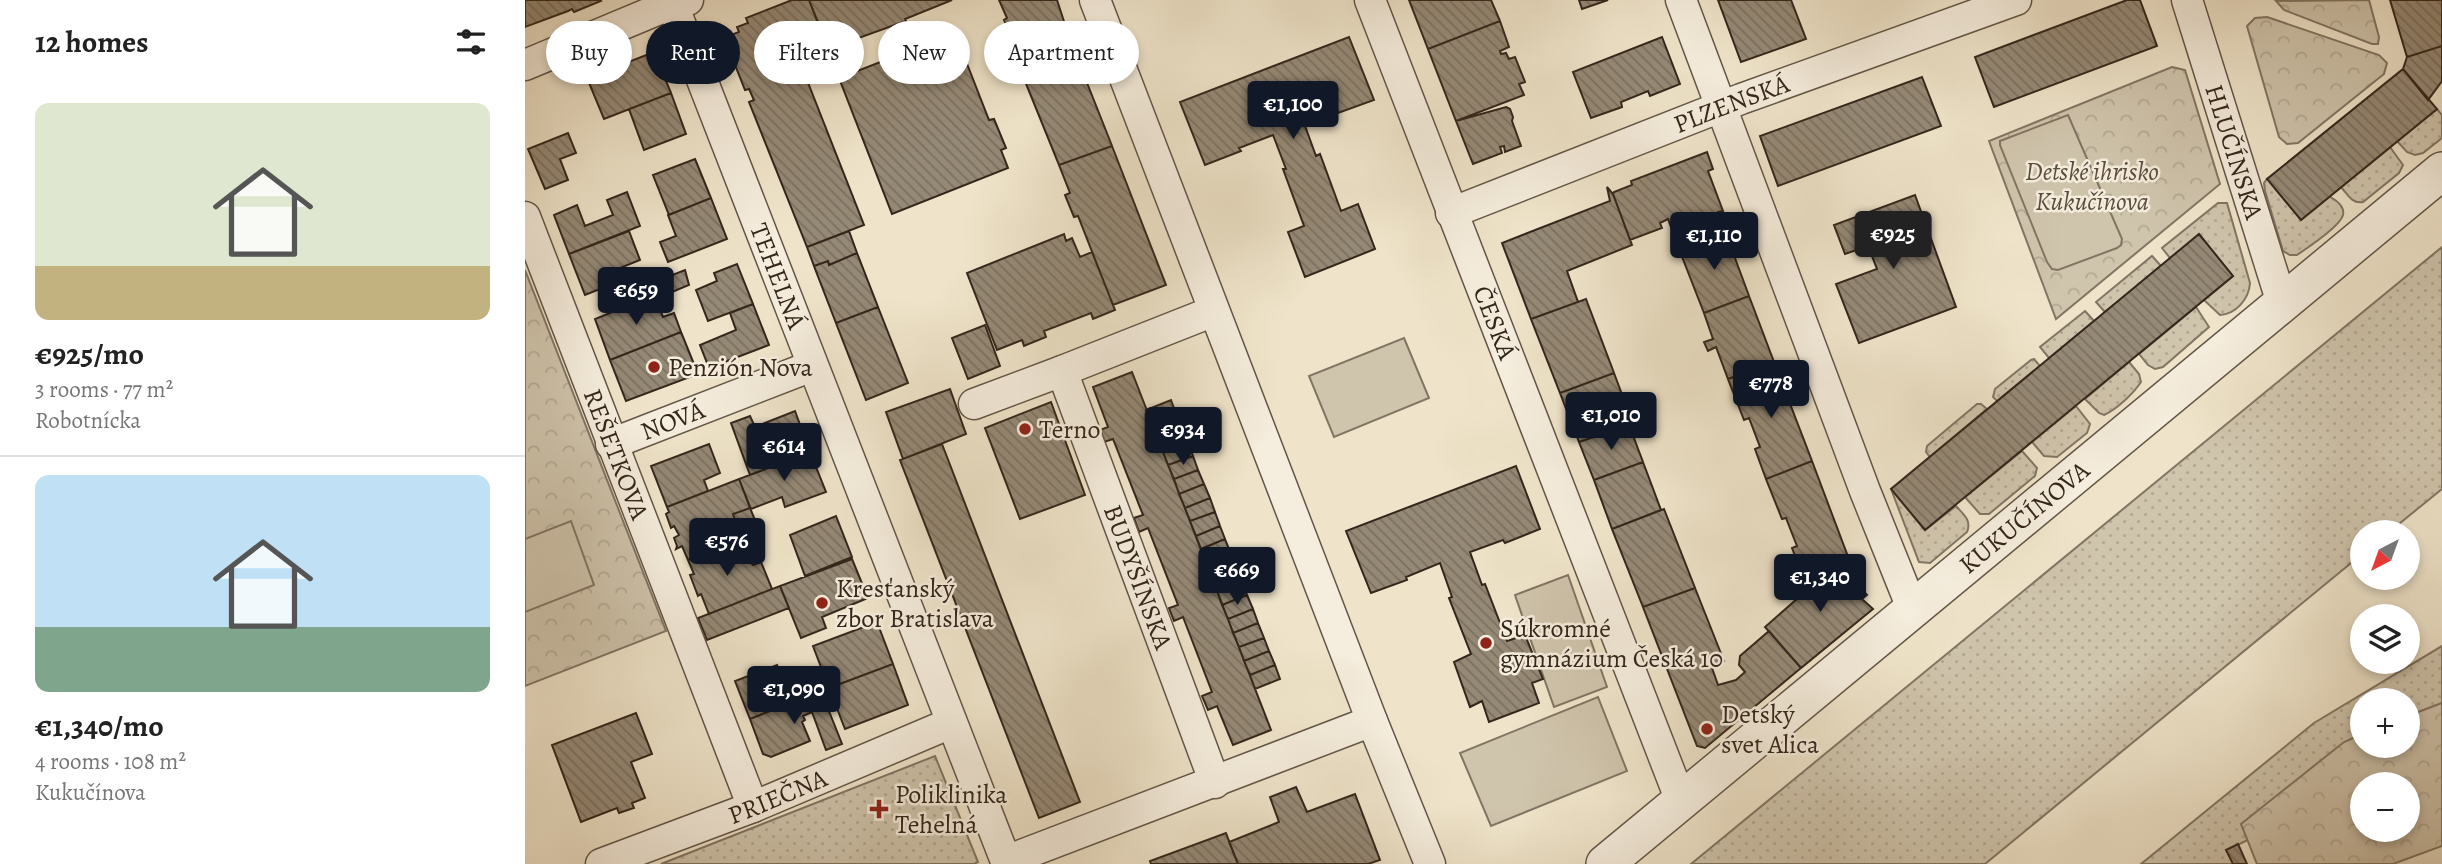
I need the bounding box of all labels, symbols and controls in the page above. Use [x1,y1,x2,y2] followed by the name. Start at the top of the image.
[546,21,632,84] chip: Buy
[646,21,740,84] chip: Rent
[754,21,864,84] chip: Filters
[878,21,970,84] chip: New
[984,21,1139,84] chip: Apartment
[35,22,148,62] text: 12 homes
[452,23,490,61] icon: filters
[1668,65,1795,141] street label: PLZENSKÁ
[2197,80,2272,224] street label: HLUČÍNSKA
[1236,82,1350,141] pin: €1,100
[1264,88,1323,119] text: €1,100
[200,149,326,275] icon: home
[2025,154,2159,219] park label: Detské ihrisko Kukučínova
[1657,212,1771,272] pin: €1,110
[1852,212,1934,271] pin: €925
[742,218,815,335] street label: TEHELNÁ
[1871,218,1915,249] text: €925
[1686,219,1742,250] text: €1,110
[595,268,677,327] pin: €659
[614,274,658,305] text: €659
[1465,281,1526,365] street label: ČESKÁ
[35,334,144,374] text: €925/mo
[668,350,813,385] place label: Penzión Nova
[646,359,662,375] marker: Penzión Nova
[1730,360,1812,420] pin: €778
[1749,367,1793,398] text: €778
[35,374,173,405] text: 3 rooms · 77 m²
[575,383,658,525] street label: REŠETKOVA
[635,392,710,448] street label: NOVÁ
[1554,392,1668,452] pin: €1,010
[1582,399,1641,430] text: €1,010
[35,405,141,436] text: Robotnícka
[1142,407,1224,467] pin: €934
[1039,412,1100,447] place label: Terno
[1161,414,1205,445] text: €934
[1017,421,1033,437] marker: Terno
[743,424,825,483] pin: €614
[763,430,806,461] text: €614
[1951,452,2097,581] street label: KUKUČÍNOVA
[1096,500,1182,655] street label: BUDYŠÍNSKA
[686,518,768,578] pin: €576
[2350,520,2420,590] north arrow
[2350,520,2420,842] map controls
[200,521,326,647] icon: home
[705,525,749,556] text: €576
[1196,548,1278,607] pin: €669
[1214,554,1260,585] text: €669
[1763,554,1877,614] pin: €1,340
[1790,561,1850,592] text: €1,340
[836,571,994,636] place label: Kresťanský zbor Bratislava
[814,595,830,611] marker: Kresťanský zbor Bratislava
[2350,604,2420,674] button: layers
[1500,611,1723,676] place label: Súkromné gymnázium Česká 10
[1478,635,1494,651] marker: Súkromné gymnázium Česká 10
[737,666,851,726] pin: €1,090
[763,673,825,704] text: €1,090
[2350,688,2420,758] button: +
[1721,697,1819,762] place label: Detský svet Alica
[35,706,164,746] text: €1,340/mo
[1699,721,1715,737] marker: Detský svet Alica
[35,746,186,777] text: 4 rooms · 108 m²
[723,760,833,832] street label: PRIEČNA
[2350,772,2420,842] button: −
[35,777,146,808] text: Kukučínova
[895,777,1007,842] place label: Poliklinika Tehelná
[869,799,889,819] marker: Poliklinika Tehelná

